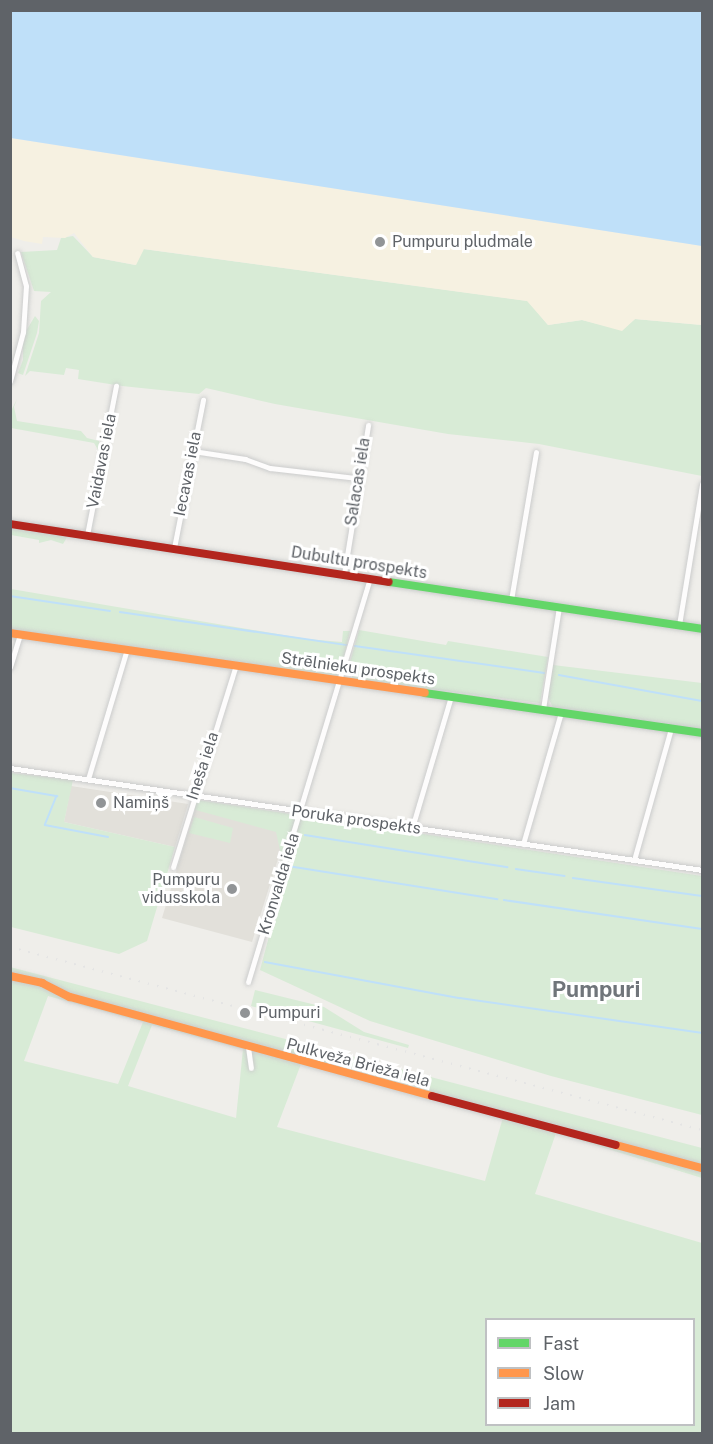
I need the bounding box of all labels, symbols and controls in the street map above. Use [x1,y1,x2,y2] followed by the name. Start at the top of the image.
[392,232,533,252] place label: Pumpuru pludmale
[373,235,387,249] marker: Pumpuru pludmale
[83,412,121,510] street label: Vaidavas iela
[170,430,206,518] street label: Iecavas iela
[342,436,374,528] street label: Salacas iela
[290,543,428,583] street label: Dubultu prospekts
[280,649,436,689] street label: Strēlnieku prospekts
[183,730,223,802] street label: Ineša iela
[113,793,169,813] place label: Namiņš
[94,796,108,810] marker: Namiņš
[290,801,422,839] street label: Poruka prospekts
[254,831,304,937] street label: Kronvalda iela
[142,870,220,908] place label: Pumpuru vidusskola
[225,882,239,896] marker: Pumpuru vidusskola
[552,977,640,1003] district label: Pumpuri
[258,1003,320,1023] place label: Pumpuri
[236,1004,254,1022] marker: Pumpuri
[284,1035,432,1091] street label: Pulkveža Brieža iela
[485,1318,695,1426] legend
[543,1333,579,1354] text: Fast
[543,1363,584,1384] text: Slow
[543,1393,576,1414] text: Jam

